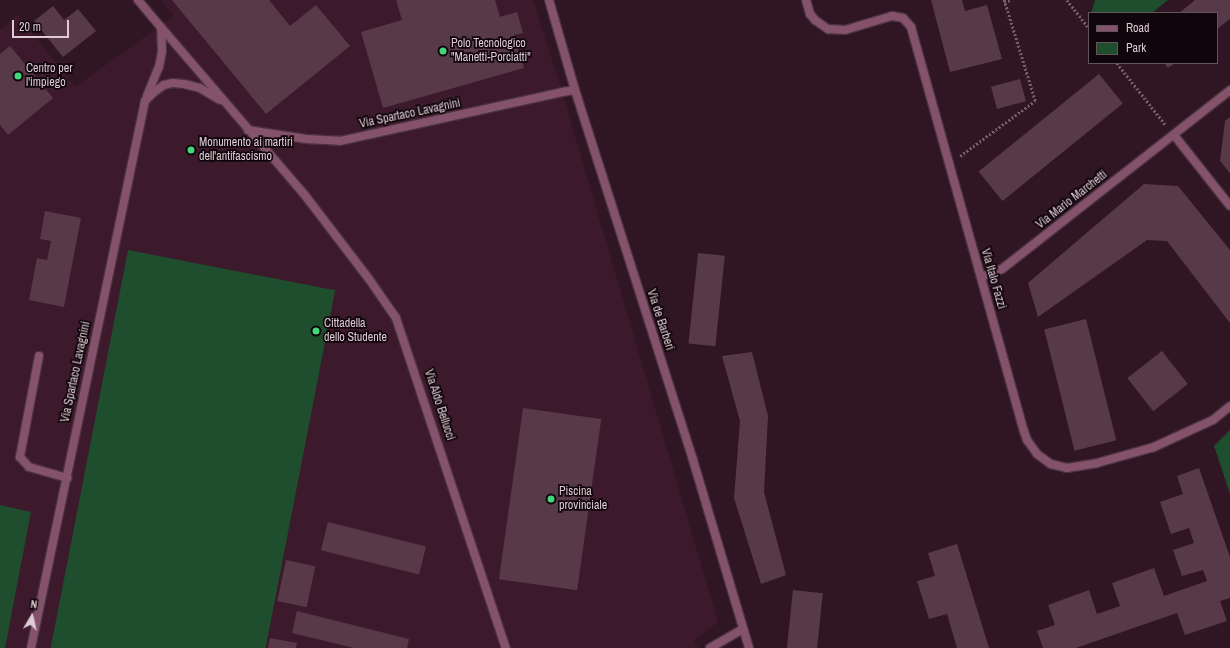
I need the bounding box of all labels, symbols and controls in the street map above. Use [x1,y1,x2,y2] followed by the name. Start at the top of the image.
[14,12,71,38] scale bar
[1088,12,1218,64] legend
[19,19,41,35] text: 20 m
[1126,20,1150,36] text: Road
[451,37,531,65] place label: Polo Tecnologico "Manetti-Porciatti"
[1126,40,1146,56] text: Park
[438,46,448,56] marker: Polo Tecnologico "Manetti-Porciatti"
[26,62,72,90] place label: Centro per l'impiego
[13,71,23,81] marker: Centro per l'impiego
[358,96,462,132] street label: Via Spartaco Lavagnini
[199,136,293,164] place label: Monumento ai martiri dell'antifascismo
[186,145,196,155] marker: Monumento ai martiri dell'antifascismo
[1034,168,1110,232] street label: Via Mario Marchetti
[977,247,1009,311] street label: Via Italo Fazzi
[643,288,677,352] street label: Via de Barberi
[324,317,387,345] place label: Cittadella dello Studente
[58,320,94,424] street label: Via Spartaco Lavagnini
[311,326,321,336] marker: Cittadella dello Studente
[421,367,457,443] street label: Via Aldo Bellucci
[559,485,607,513] place label: Piscina provinciale
[546,494,556,504] marker: Piscina provinciale
[12,596,52,636] north arrow
[30,597,38,612] text: N

